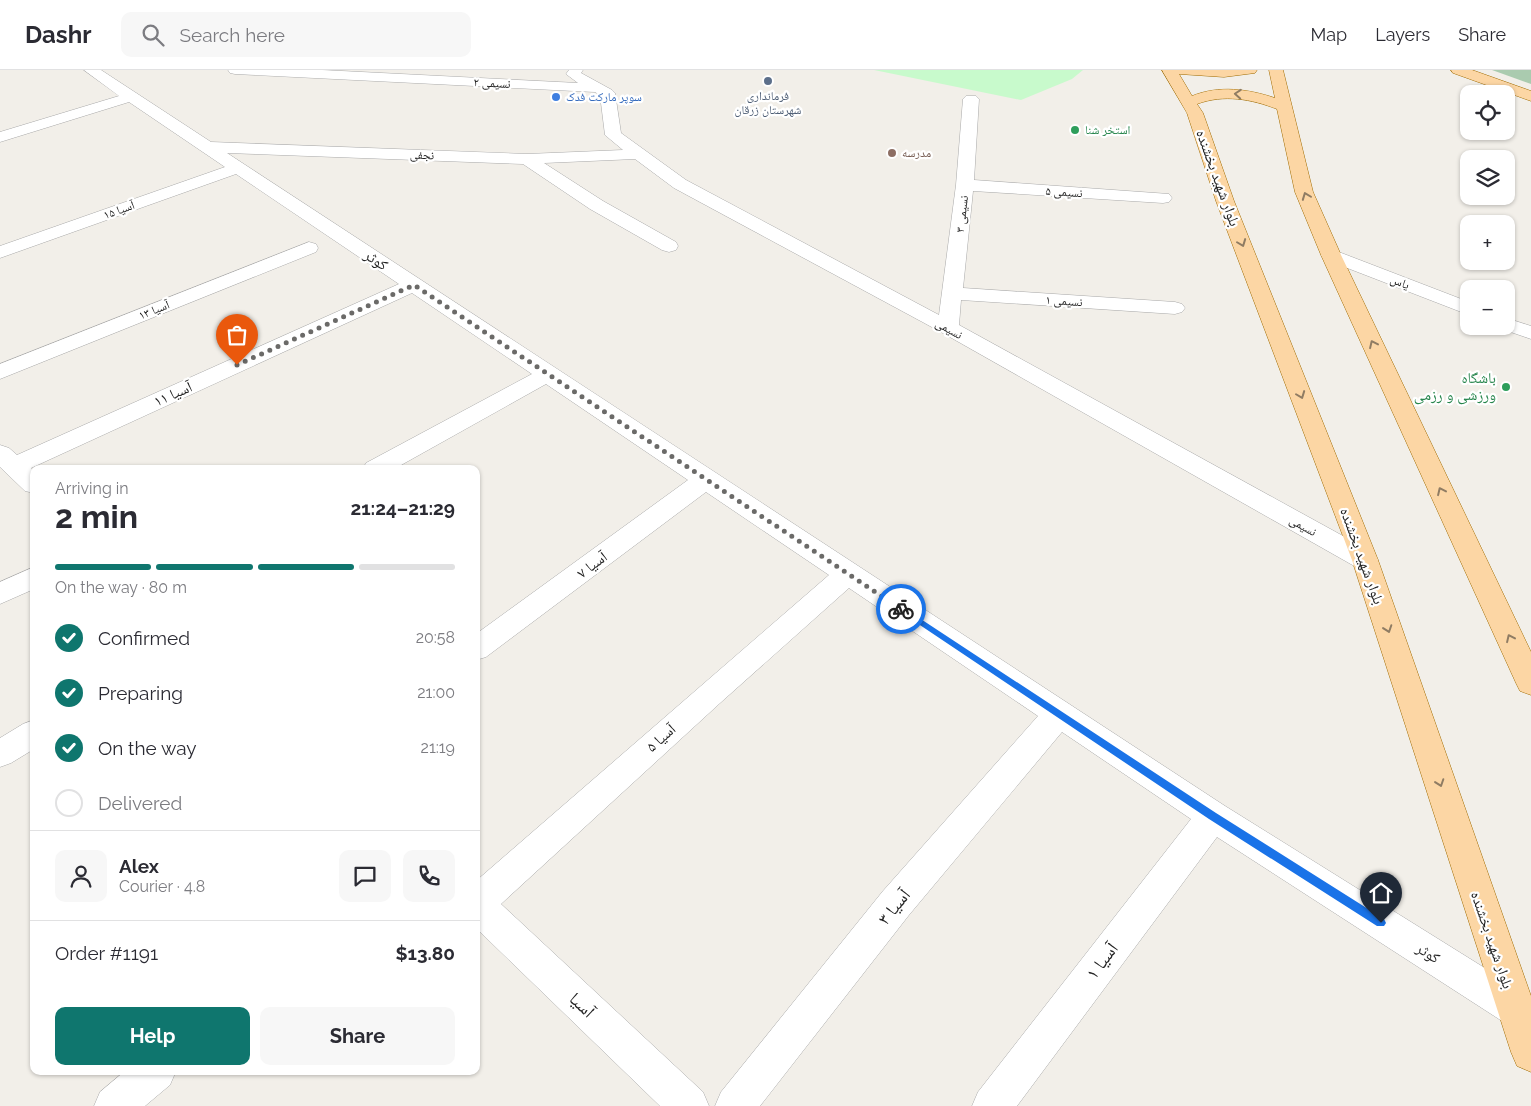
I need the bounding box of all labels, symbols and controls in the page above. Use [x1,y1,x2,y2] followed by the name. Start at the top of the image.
[121,12,471,57] search box
[25,20,91,49] text: Dashr
[139,21,167,49] icon: search
[179,24,285,46] text: Search here
[1311,24,1347,45] text: Map
[1375,24,1430,45] text: Layers
[1458,24,1506,45] text: Share
[473,75,511,91] street label: نسیمی ۲
[762,75,774,87] marker: فرمانداری شهرستان زرقان
[1460,85,1515,335] map controls
[1460,85,1515,140] button: locate
[734,89,802,117] place label: فرمانداری شهرستان زرقان
[1233,89,1241,100] one-way arrow
[566,90,642,104] place label: سوپر مارکت فدک
[550,91,562,103] marker: سوپر مارکت فدک
[1085,123,1131,137] place label: استخر شنا
[1069,124,1081,136] marker: استخر شنا
[1192,127,1244,229] street label: بلوار شهید بخشنده
[902,146,931,160] place label: مدرسه
[886,147,898,159] marker: مدرسه
[410,148,434,163] street label: نجفی
[1460,150,1515,205] button: layers
[1045,184,1083,200] street label: نسیمی ۵
[1302,192,1312,201] one-way arrow
[953,195,971,233] street label: نسیمی ۳
[102,198,137,222] street label: آسیا ۱۵
[1460,215,1515,270] button: +
[1236,238,1246,247] one-way arrow
[360,245,391,274] street label: کوثر
[1388,272,1412,292] street label: یاس
[1460,280,1515,335] button: −
[1045,293,1083,309] street label: نسیمی ۱
[137,297,172,323] street label: آسیا ۱۳
[216,314,258,365] pin
[933,316,965,342] street label: نسیمی
[223,321,251,349] icon: bag
[1368,340,1379,349] one-way arrow
[1414,369,1496,405] place label: باشگاه ورزشی و رزمی
[151,377,196,410] street label: آسیا ۱۱
[1500,381,1512,393] marker: باشگاه ورزشی و رزمی
[1294,390,1305,399] one-way arrow
[55,479,129,498] text: Arriving in
[1437,487,1448,496] one-way arrow
[350,497,455,519] text: 21:24–21:29
[55,498,138,535] text: 2 min
[1336,505,1388,607] street label: بلوار شهید بخشنده
[1287,513,1319,539] street label: نسیمی
[573,547,612,582] street label: آسیا ۷
[55,578,187,597] text: On the way · 80 m
[876,584,926,634] courier
[887,595,915,623] icon: bike
[55,624,83,652] icon: check
[1382,624,1392,633] one-way arrow
[98,627,190,649] text: Confirmed
[416,628,455,647] text: 20:58
[1507,635,1517,644] one-way arrow
[55,679,83,707] icon: check
[98,682,183,704] text: Preparing
[417,683,455,702] text: 21:00
[643,719,680,756] street label: آسیا ۵
[55,734,83,762] icon: check
[98,737,197,759] text: On the way
[421,738,455,757] text: 21:19
[1434,778,1444,787] one-way arrow
[98,792,182,814] text: Delivered
[55,850,107,902] button: person
[339,850,391,902] button: chat
[403,850,455,902] button: phone
[119,855,159,877] text: Alex
[1360,872,1402,923] pin
[119,877,205,896] text: Courier · 4.8
[1367,879,1395,907] icon: home
[873,884,915,929] street label: آسیا ۳
[1467,889,1517,991] street label: بلوار شهید بخشنده
[1081,938,1122,983] street label: آسیا ۱
[1412,938,1443,967] street label: کوثر
[55,942,158,964] text: Order #1191
[396,942,455,964] text: $13.80
[565,988,600,1022] street label: آسیا
[55,1007,250,1065] button: Help
[260,1007,455,1065] button: Share

